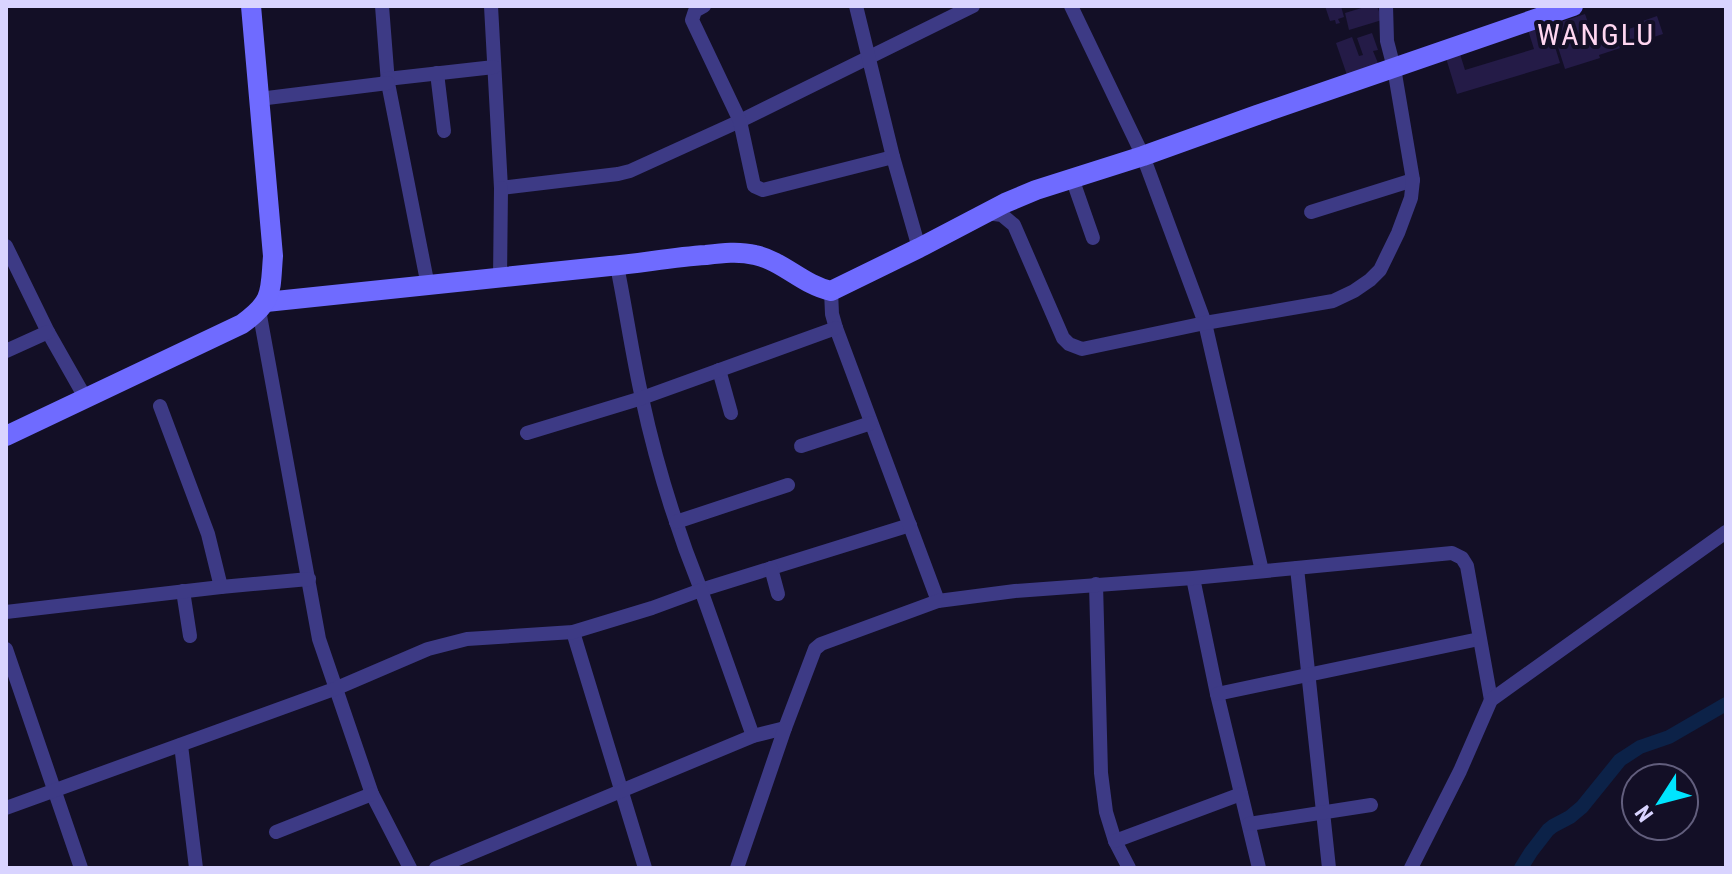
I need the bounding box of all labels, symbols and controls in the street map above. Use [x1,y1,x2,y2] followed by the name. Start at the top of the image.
[1537,17,1655,52] district label: WANGLU
[1620,762,1700,842] north arrow
[1630,801,1658,826] text: N

